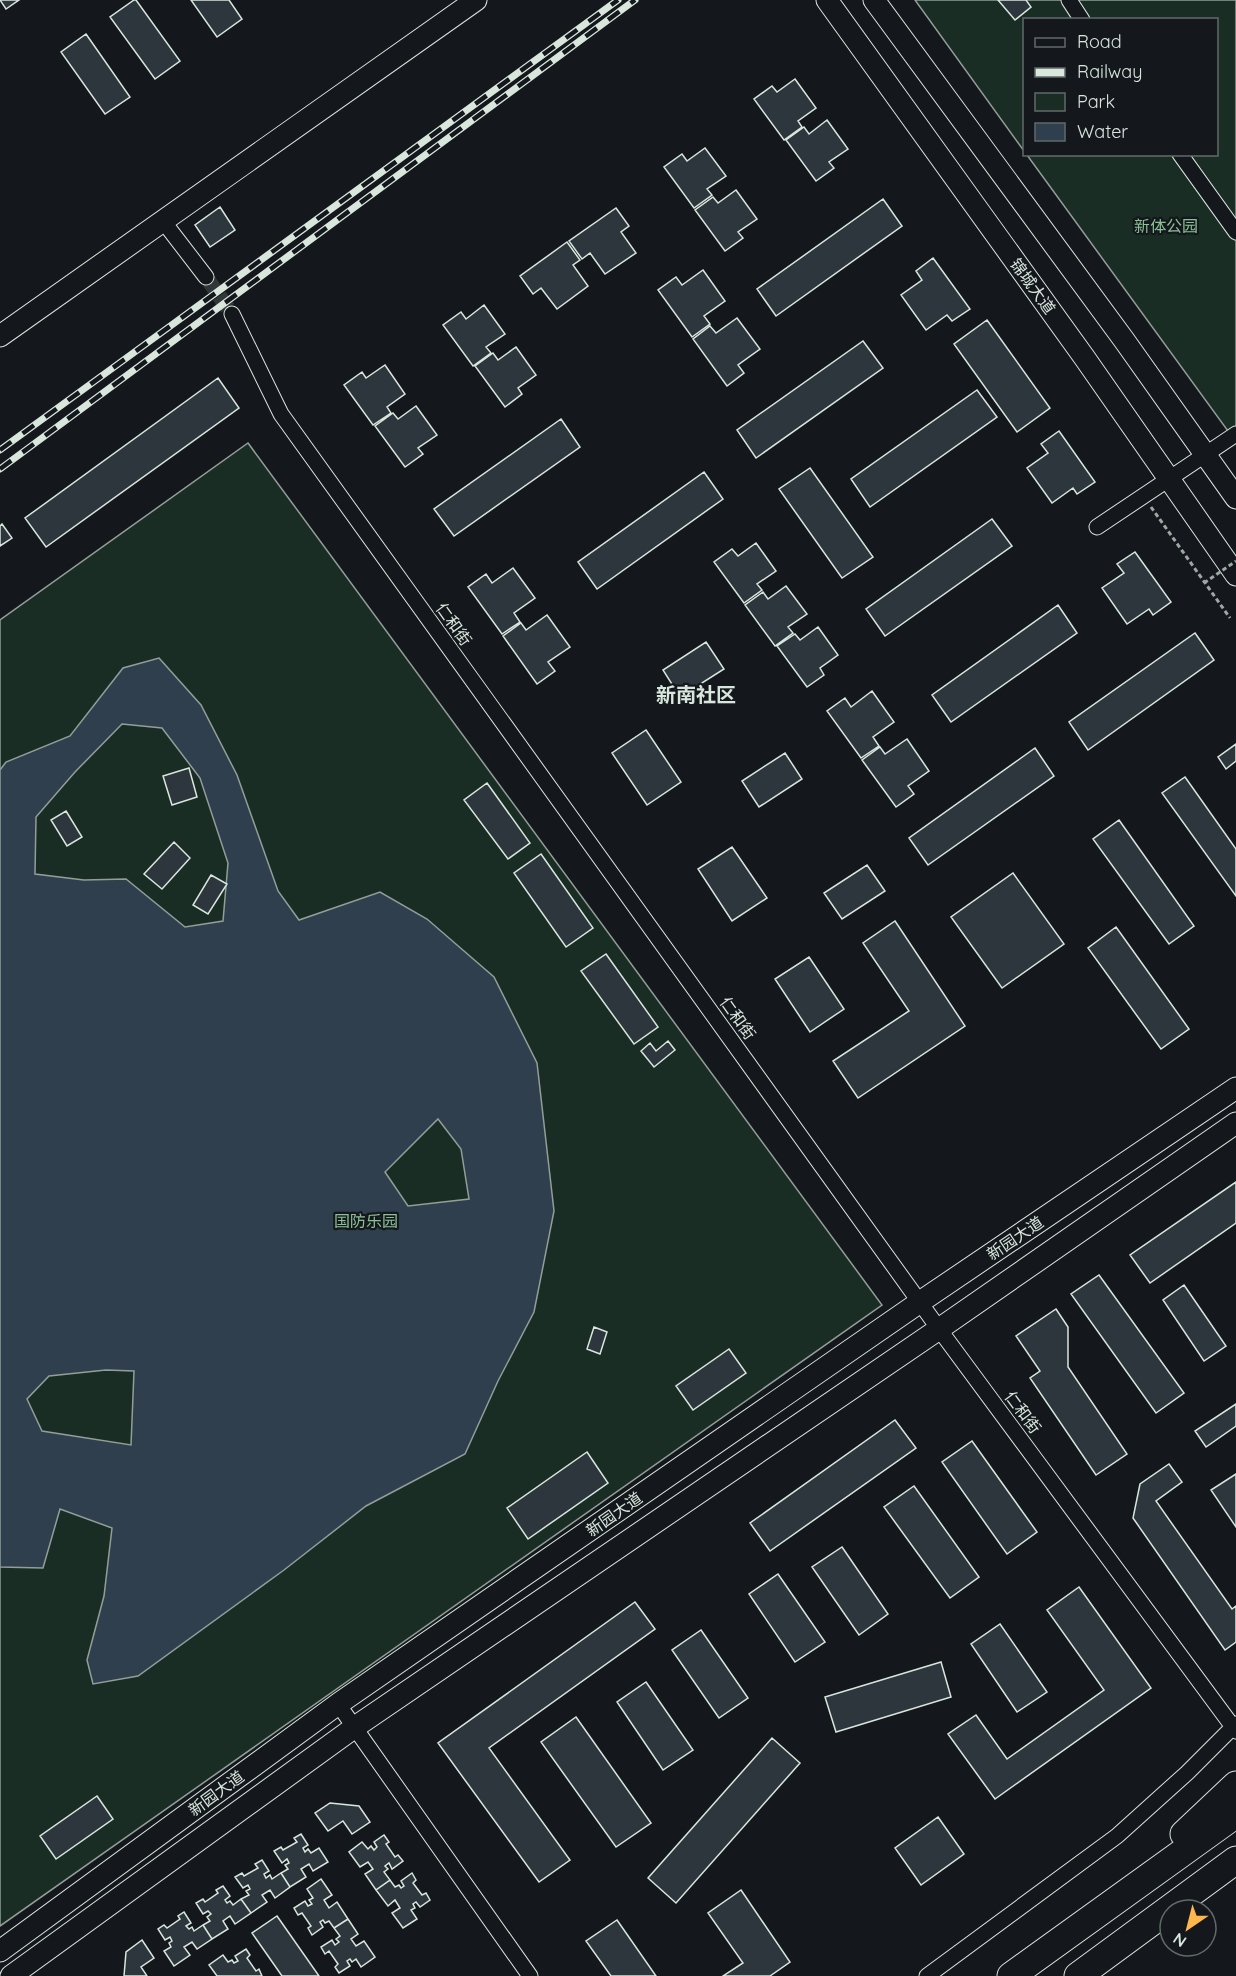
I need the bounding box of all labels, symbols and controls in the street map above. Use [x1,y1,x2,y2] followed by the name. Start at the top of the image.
[1023,18,1218,156] legend
[1077,30,1122,53] text: Road
[1077,60,1143,83] text: Railway
[1077,90,1115,113] text: Park
[1077,120,1128,143] text: Water
[1134,216,1198,236] park label: 新体公园
[1006,254,1060,318] street label: 锦城大道
[432,599,476,649] street label: 仁和街
[656,682,736,707] district label: 新南社区
[716,993,760,1043] street label: 仁和街
[334,1211,398,1231] park label: 国防乐园
[983,1212,1047,1264] street label: 新园大道
[1001,1387,1045,1437] street label: 仁和街
[582,1487,646,1541] street label: 新园大道
[184,1766,248,1820] street label: 新园大道
[1158,1898,1218,1958] north arrow
[1169,1929,1190,1952] text: N

